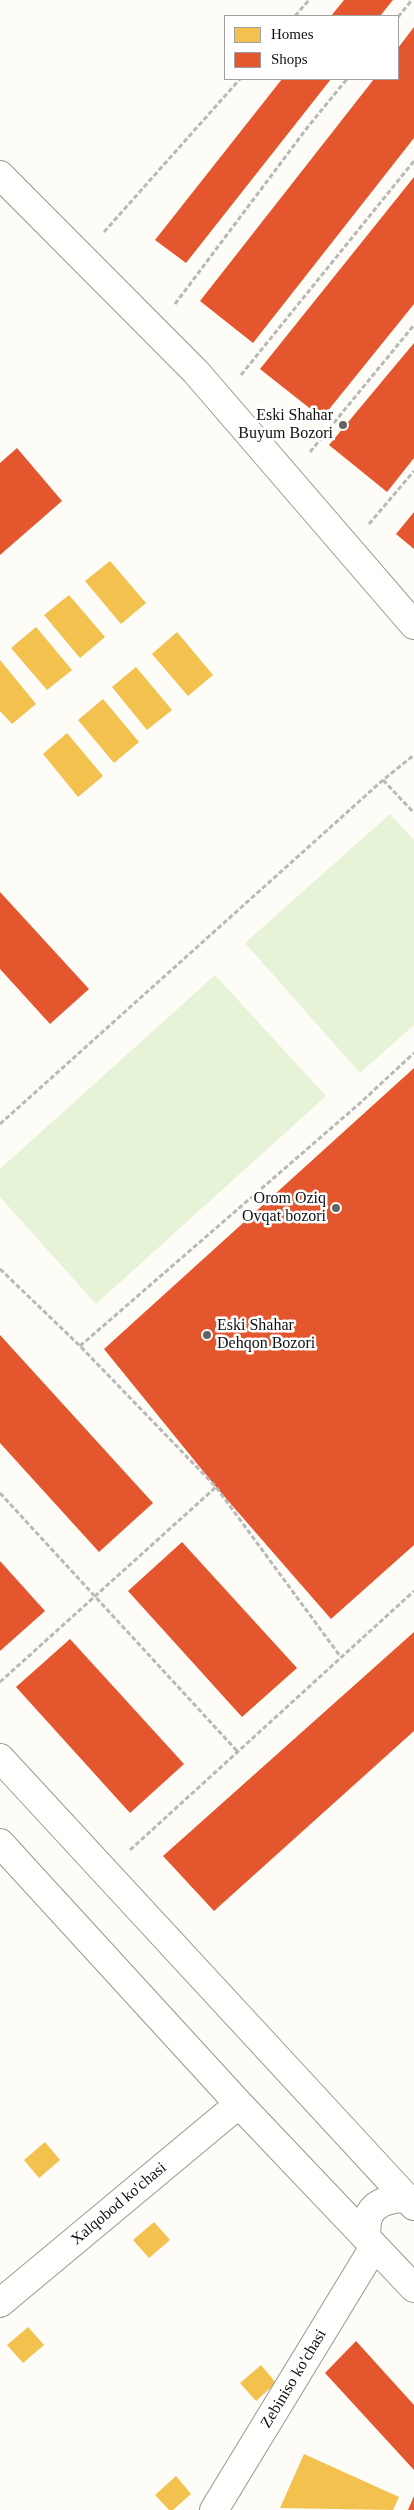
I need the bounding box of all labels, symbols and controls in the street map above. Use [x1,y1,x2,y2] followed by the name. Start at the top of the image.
[224,15,399,80] legend
[271,26,314,42] text: Homes
[271,51,308,67] text: Shops
[238,406,333,444] place label: Eski Shahar Buyum Bozori
[337,419,349,431] marker: Eski Shahar Buyum Bozori
[242,1189,326,1227] place label: Orom Oziq Ovqat bozori
[330,1202,342,1214] marker: Orom Oziq Ovqat bozori
[217,1316,315,1354] place label: Eski Shahar Dehqon Bozori
[201,1329,213,1341] marker: Eski Shahar Dehqon Bozori
[67,2158,171,2250] street label: Xalqobod ko'chasi
[257,2326,331,2432] street label: Zebiniso ko'chasi

